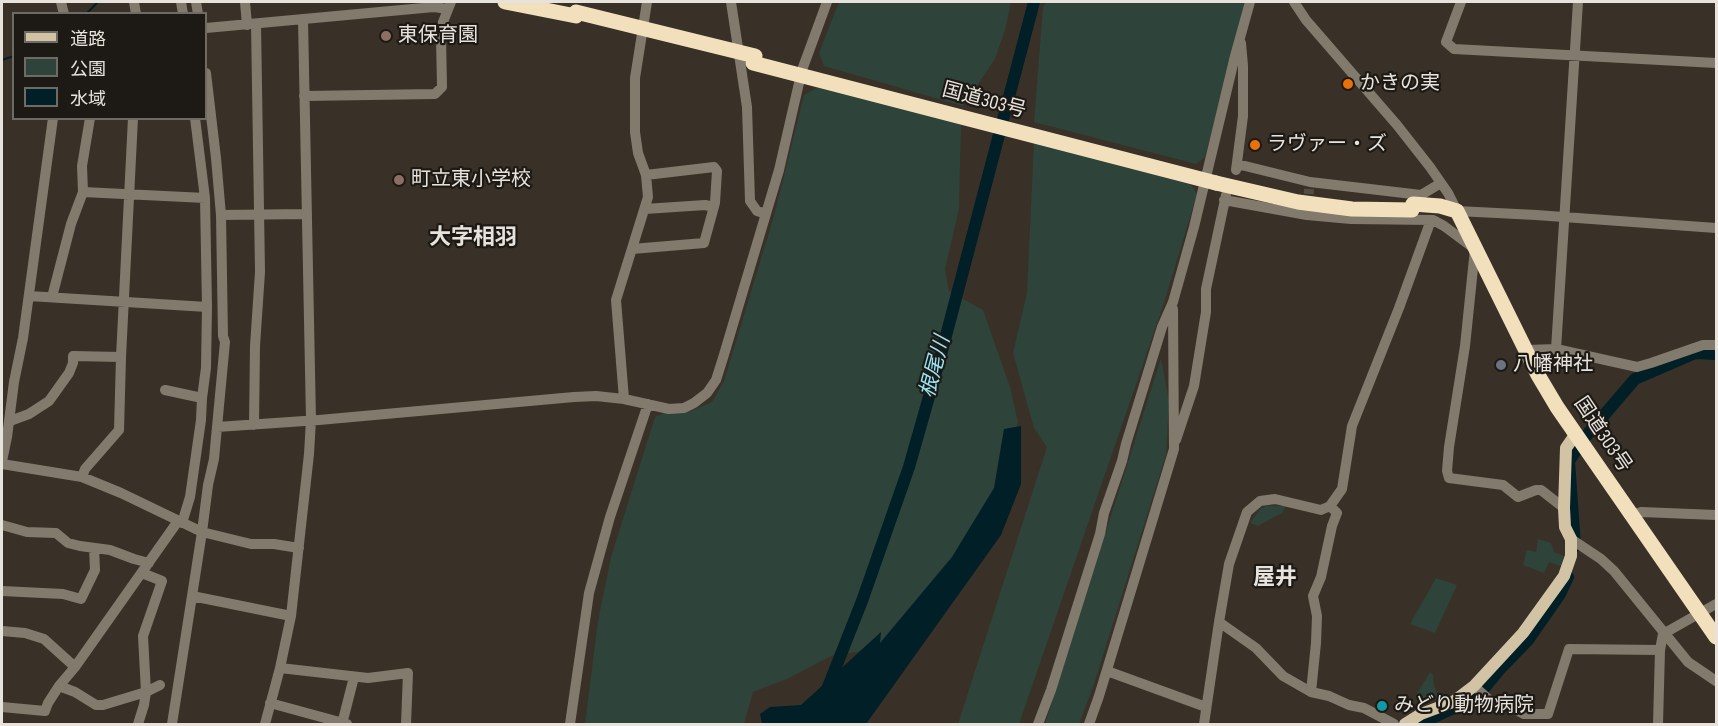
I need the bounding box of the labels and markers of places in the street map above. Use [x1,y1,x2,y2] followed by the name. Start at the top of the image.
[398,24,478,48] place label: 東保育園
[379,29,393,43] marker: 東保育園
[1360,72,1440,96] place label: かきの実
[1341,77,1355,91] marker: かきの実
[1267,133,1387,157] place label: ラヴァー・ズ
[1248,138,1262,152] marker: ラヴァー・ズ
[411,168,531,192] place label: 町立東小学校
[392,173,406,187] marker: 町立東小学校
[1513,353,1593,377] place label: 八幡神社
[1494,358,1508,372] marker: 八幡神社
[1394,694,1534,718] place label: みどり動物病院
[1375,699,1389,713] marker: みどり動物病院

